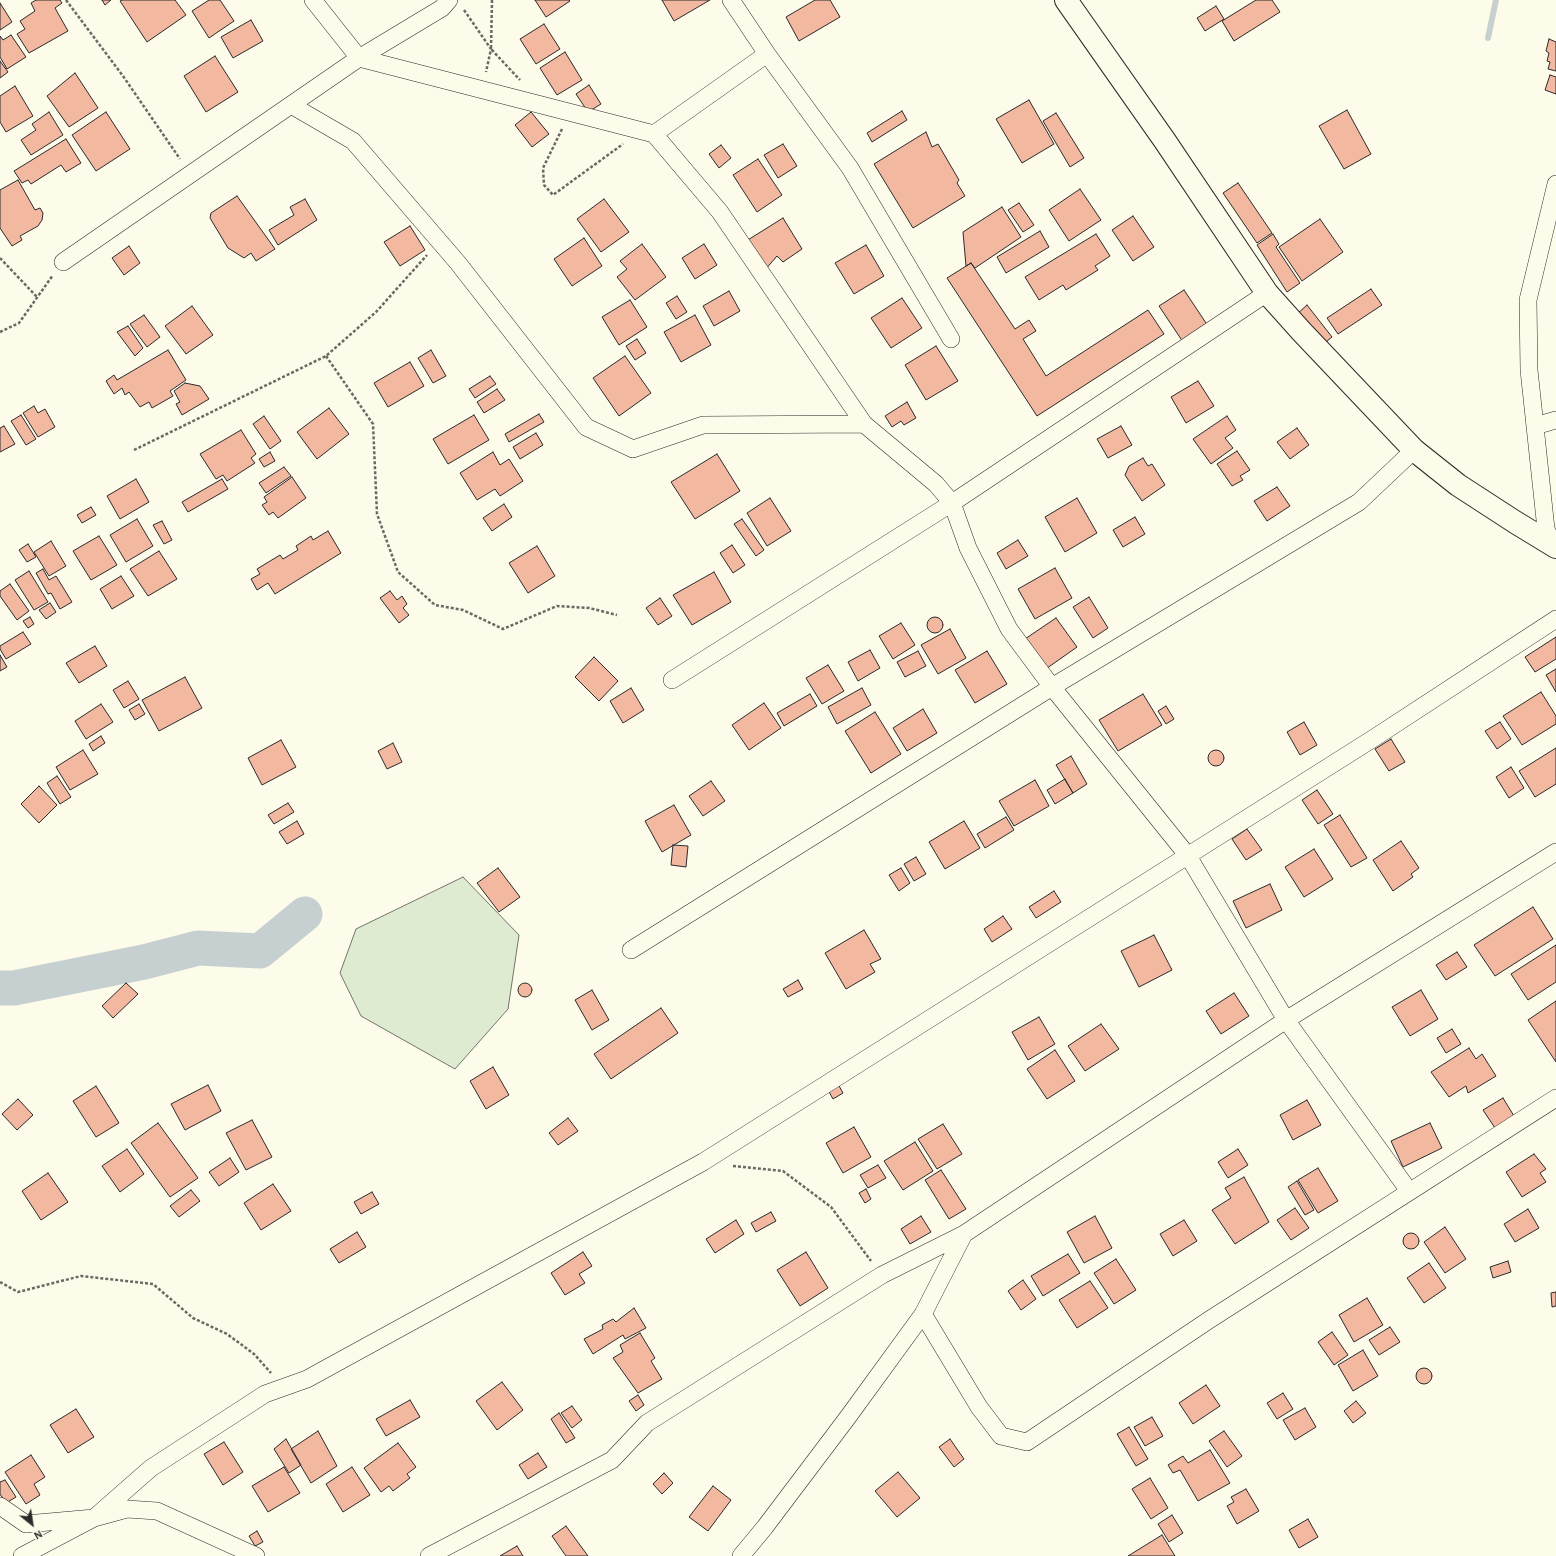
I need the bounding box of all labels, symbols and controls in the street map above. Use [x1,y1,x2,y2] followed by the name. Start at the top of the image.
[12,1504,52,1544] north arrow
[32,1528,44,1542] text: N

